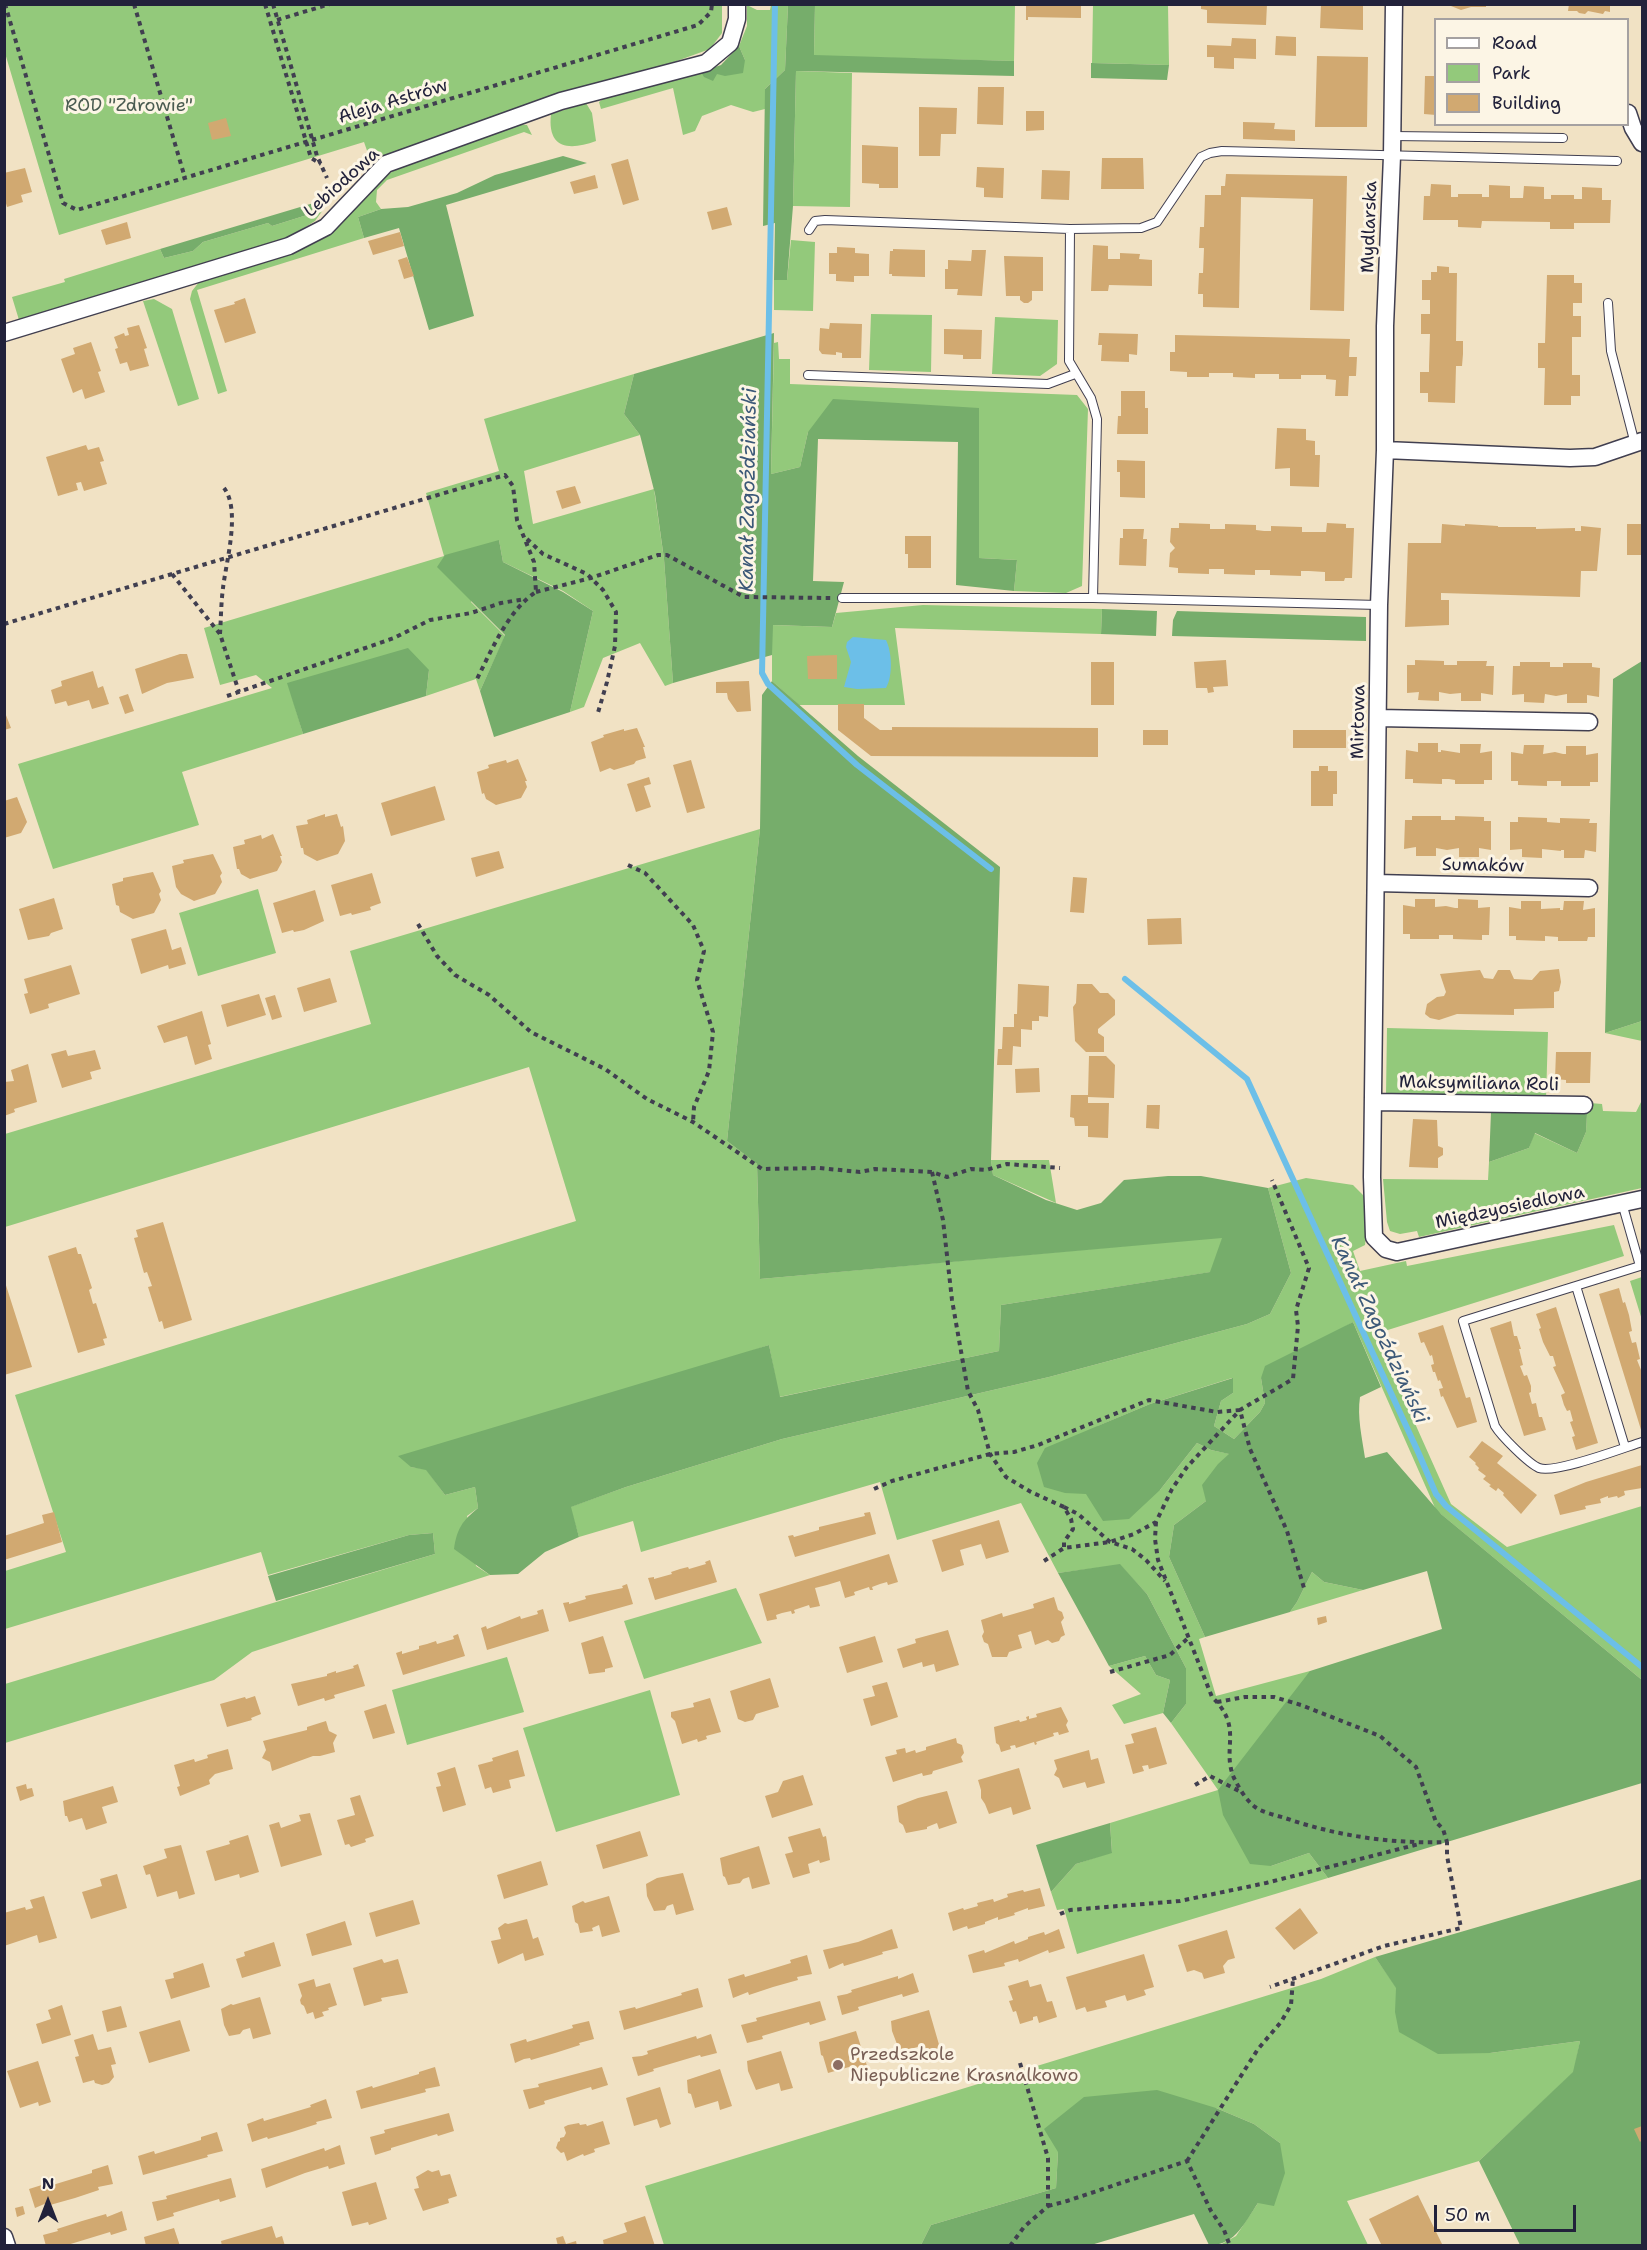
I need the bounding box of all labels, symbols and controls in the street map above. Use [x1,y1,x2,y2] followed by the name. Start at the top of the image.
[1434,18,1629,126] legend
[1492,31,1537,55] text: Road
[1492,61,1531,85] text: Park
[336,75,450,129] street label: Aleja Astrów
[1492,91,1561,115] text: Building
[65,95,193,117] park label: ROD "Zdrowie"
[300,143,384,223] street label: Lebiodowa
[1358,180,1382,274] street label: Mydlarska
[735,388,763,592] water label: Kanał Zagoździański
[1348,685,1370,759] street label: Mirtowa
[1442,854,1524,878] street label: Sumaków
[1399,1072,1559,1096] street label: Maksymiliana Roli
[1434,1182,1586,1234] street label: Międzyosiedlowa
[1325,1232,1433,1428] water label: Kanał Zagoździański
[850,2044,1078,2086] place label: Przedszkole Niepubliczne Krasnalkowo
[831,2058,845,2072] marker: Przedszkole Niepubliczne Krasnalkowo
[18,2172,78,2232] north arrow
[42,2173,54,2194] text: N
[1437,2193,1580,2231] scale bar
[1445,2203,1490,2227] text: 50 m

